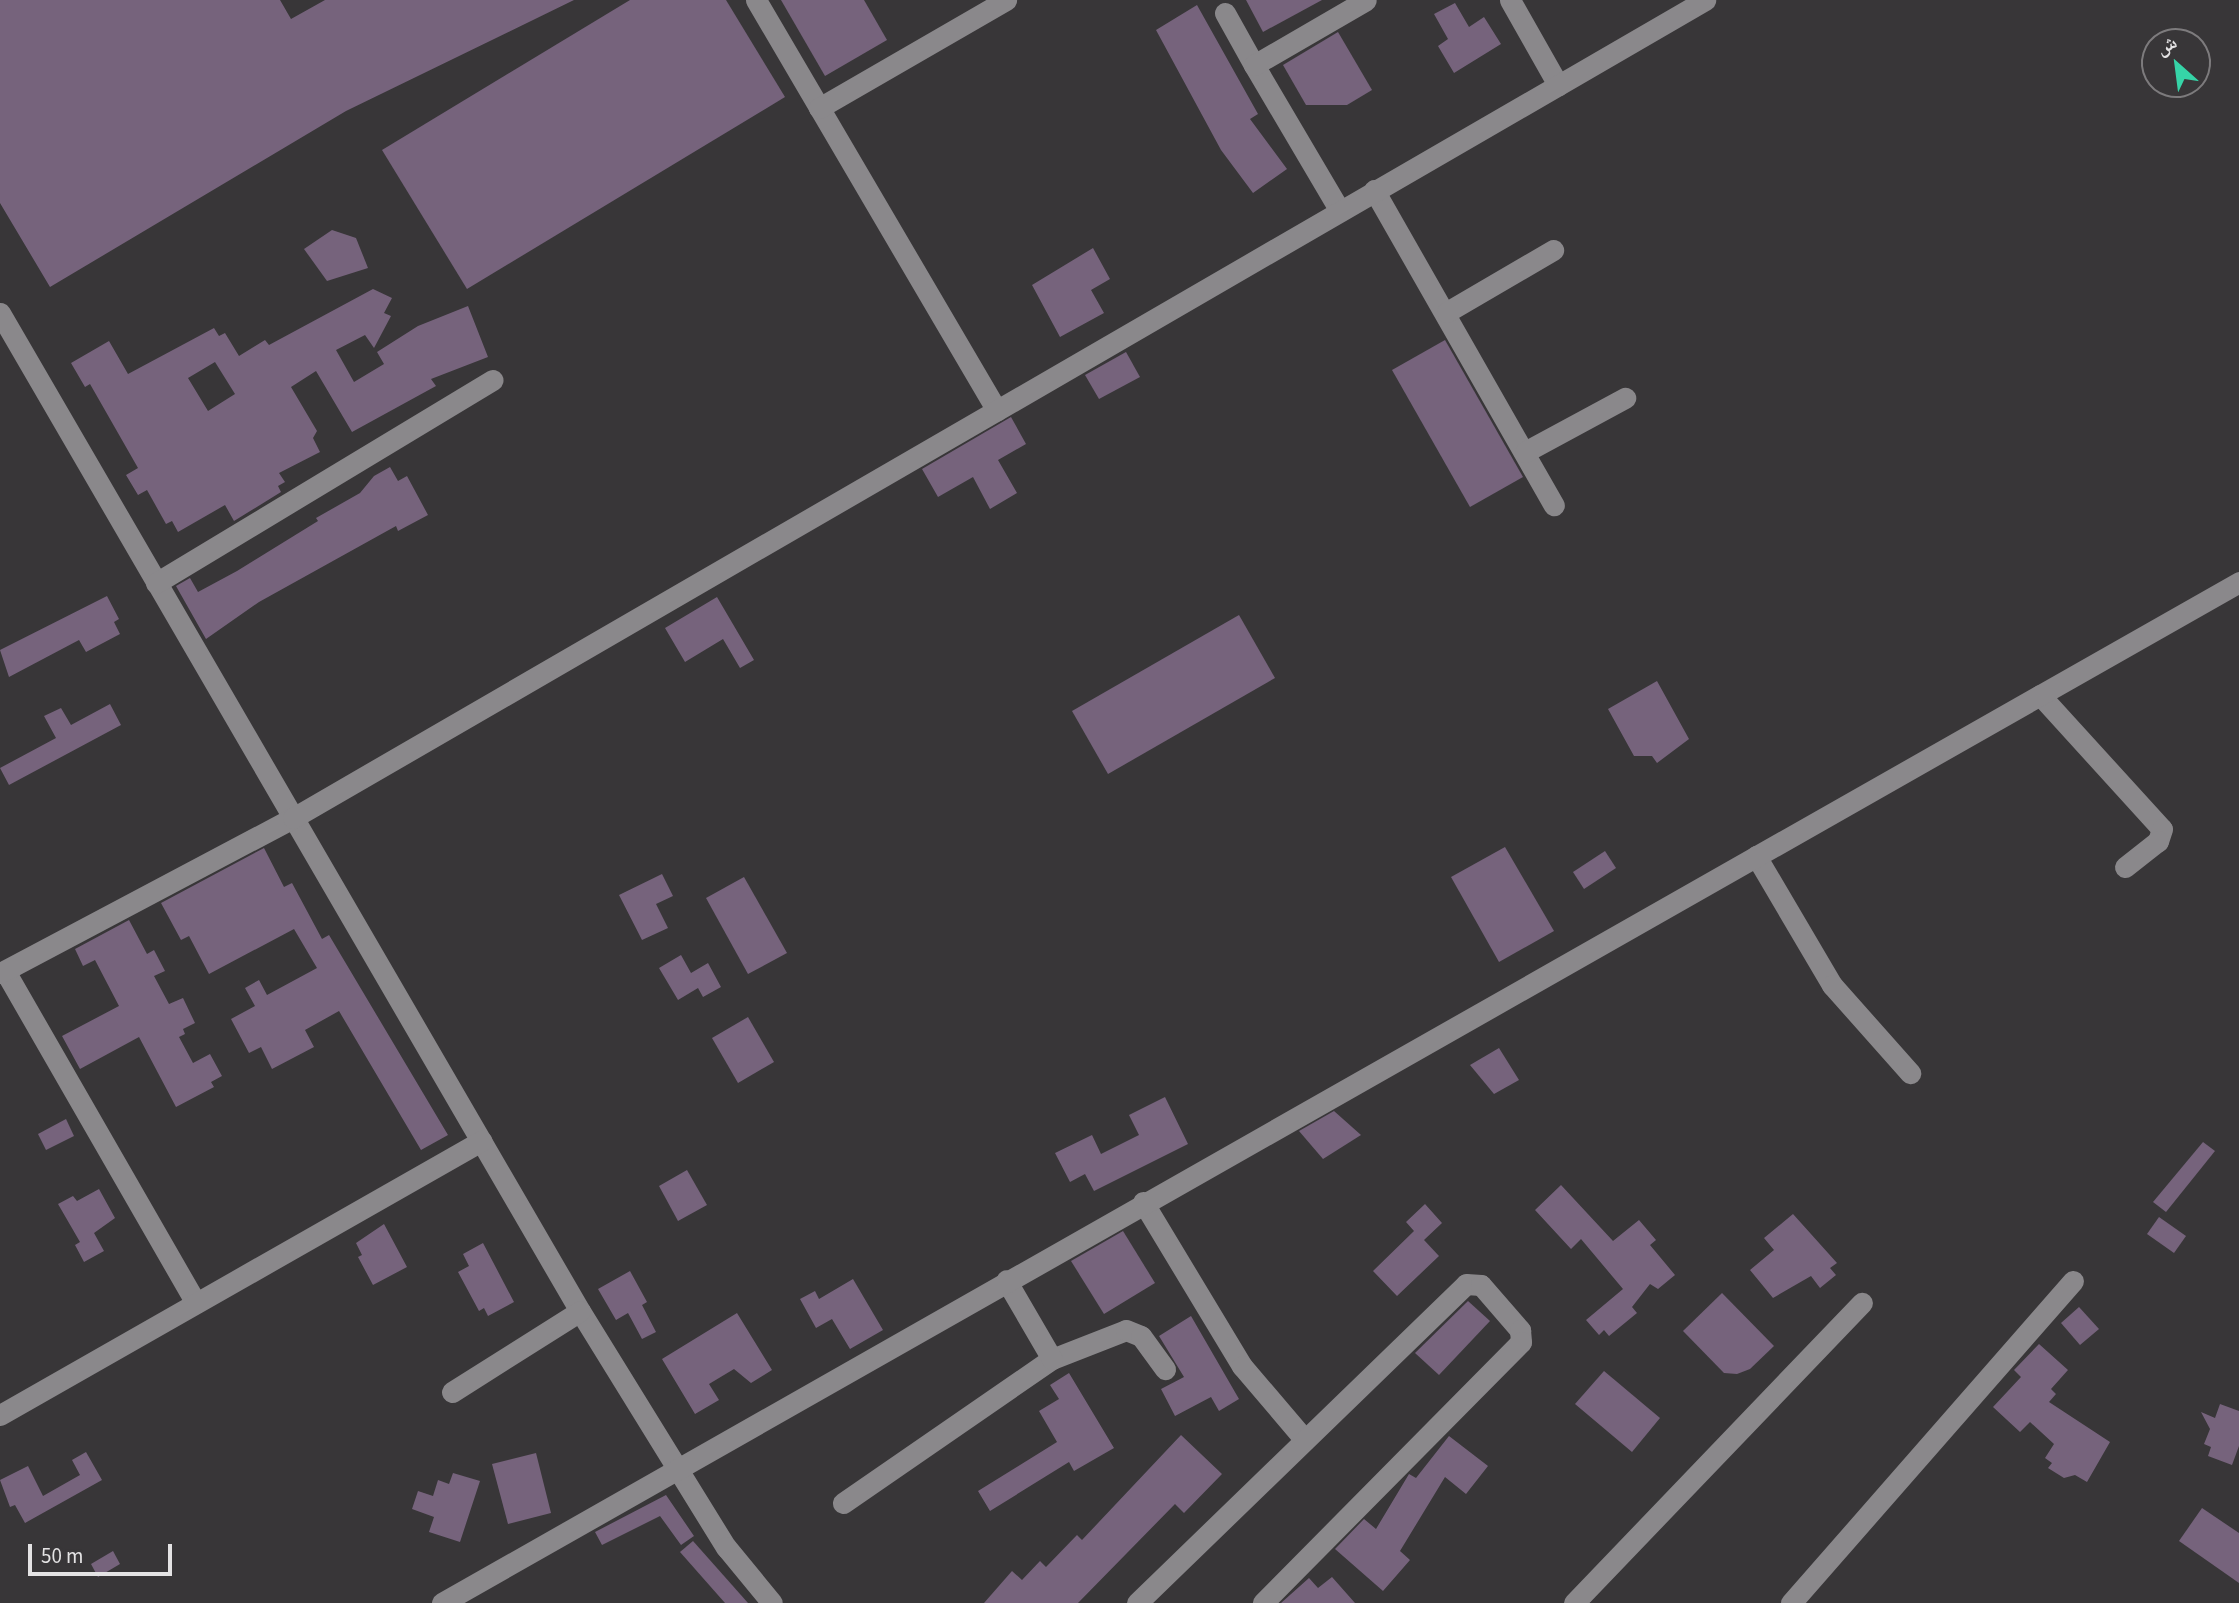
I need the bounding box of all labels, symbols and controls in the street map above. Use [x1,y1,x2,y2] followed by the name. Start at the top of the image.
[2141,28,2211,98] north arrow
[2152,29,2182,62] text: ش
[32,1530,175,1574] scale bar
[41,1541,83,1571] text: 50 m

